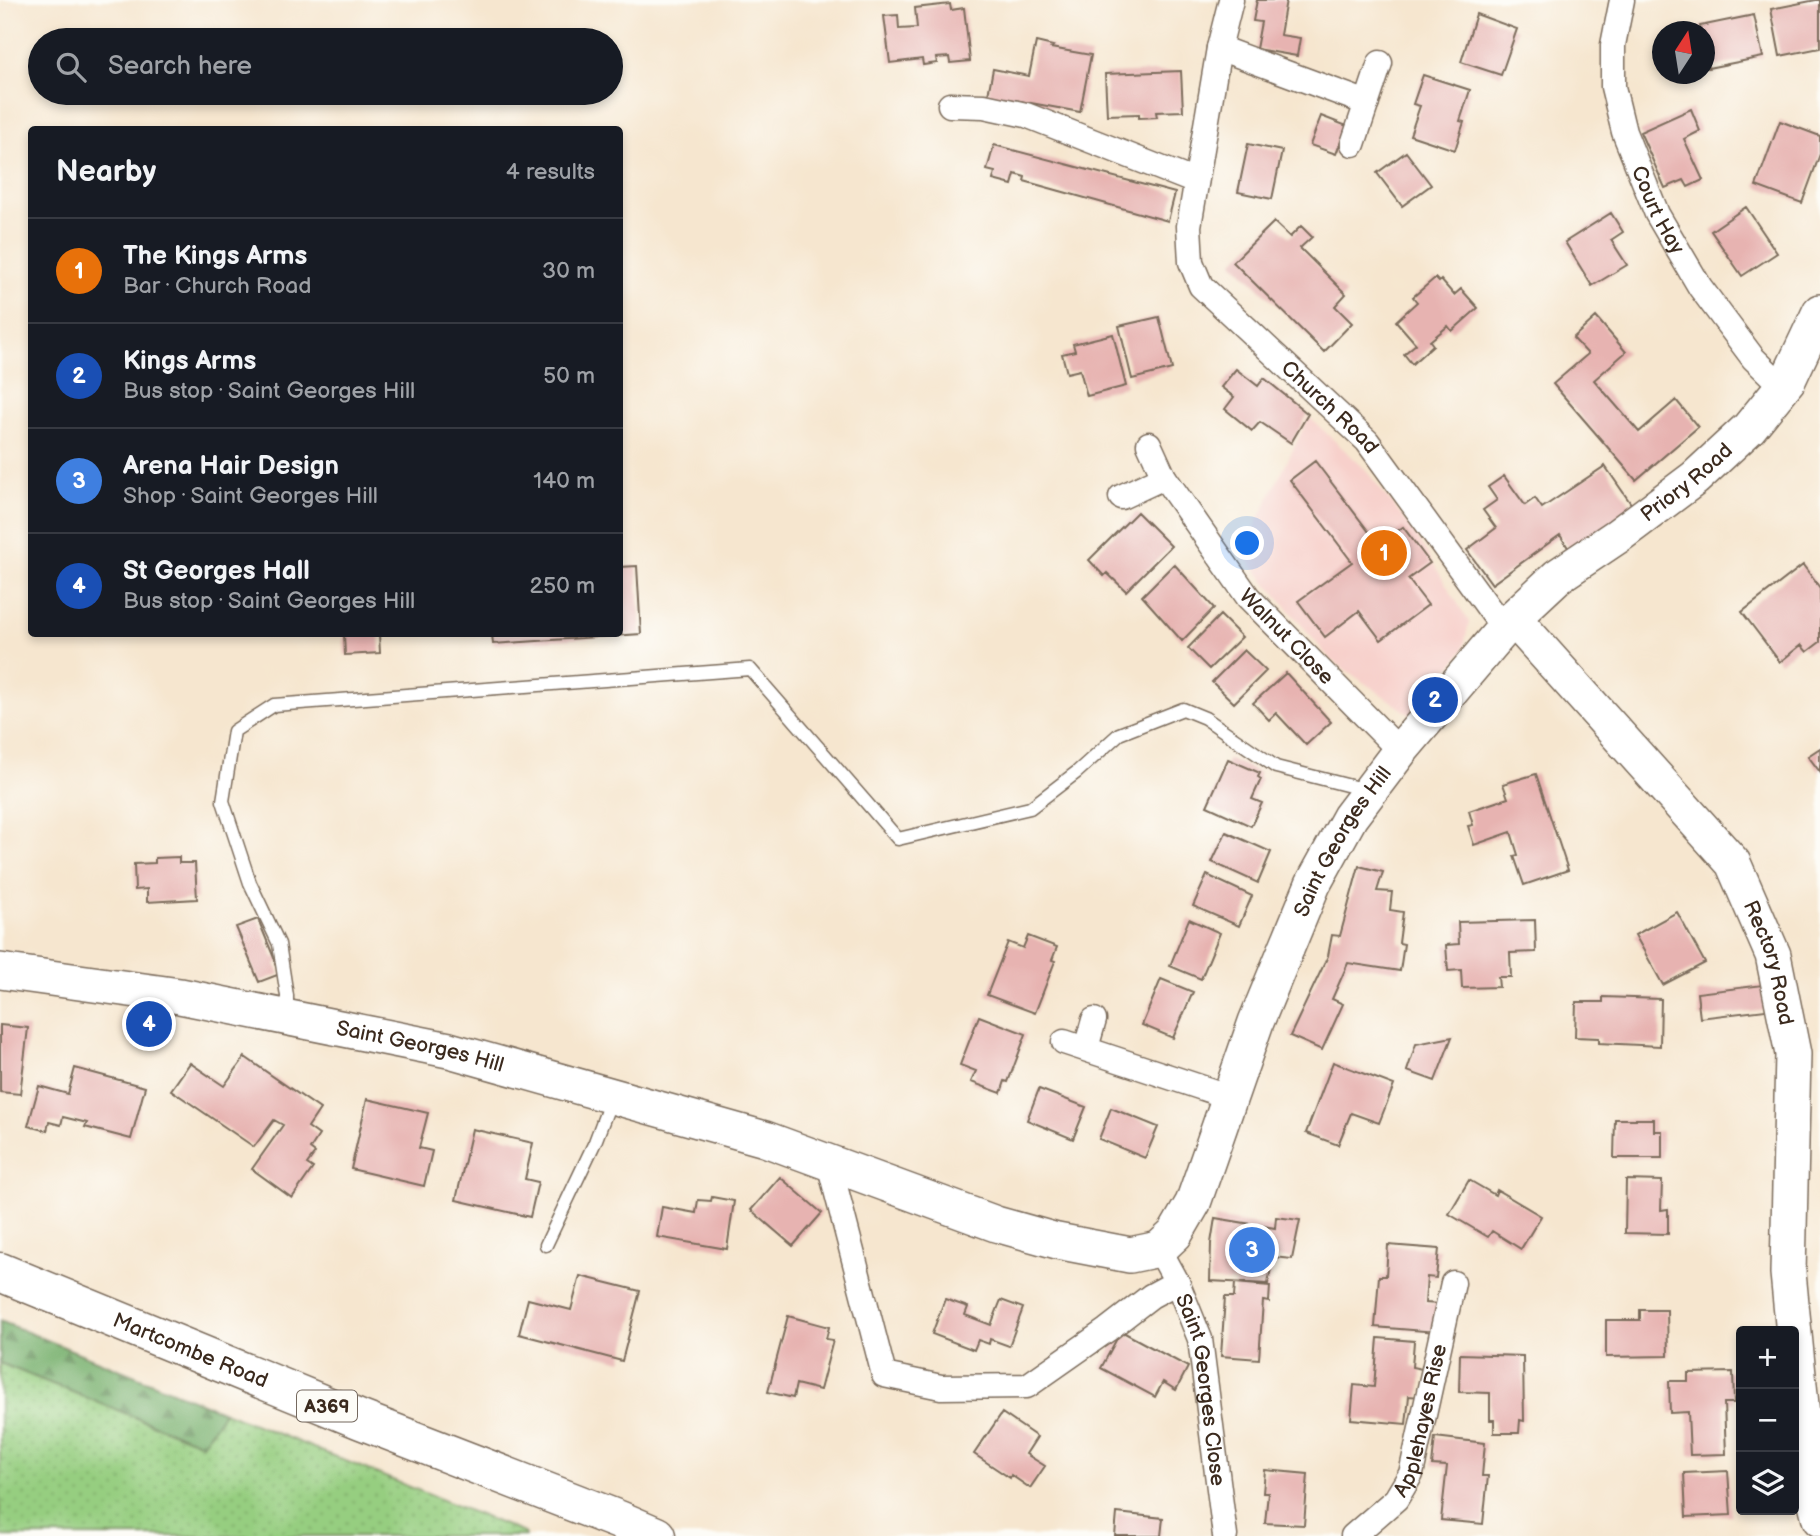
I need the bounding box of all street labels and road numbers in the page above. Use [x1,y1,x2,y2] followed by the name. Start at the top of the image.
[1626,162,1690,259] street label: Court Hay
[1276,355,1384,458] street label: Church Road
[1636,438,1738,527] street label: Priory Road
[1234,584,1339,690] street label: Walnut Close
[1289,762,1397,921] street label: Saint Georges Hill
[1738,897,1799,1027] street label: Rectory Road
[334,1016,507,1078] street label: Saint Georges Hill
[1170,1290,1231,1487] street label: Saint Georges Close
[109,1308,272,1393] street label: Martcombe Road
[1388,1342,1452,1502] street label: Applehayes Rise
[297,1390,357,1422] road number: A369

